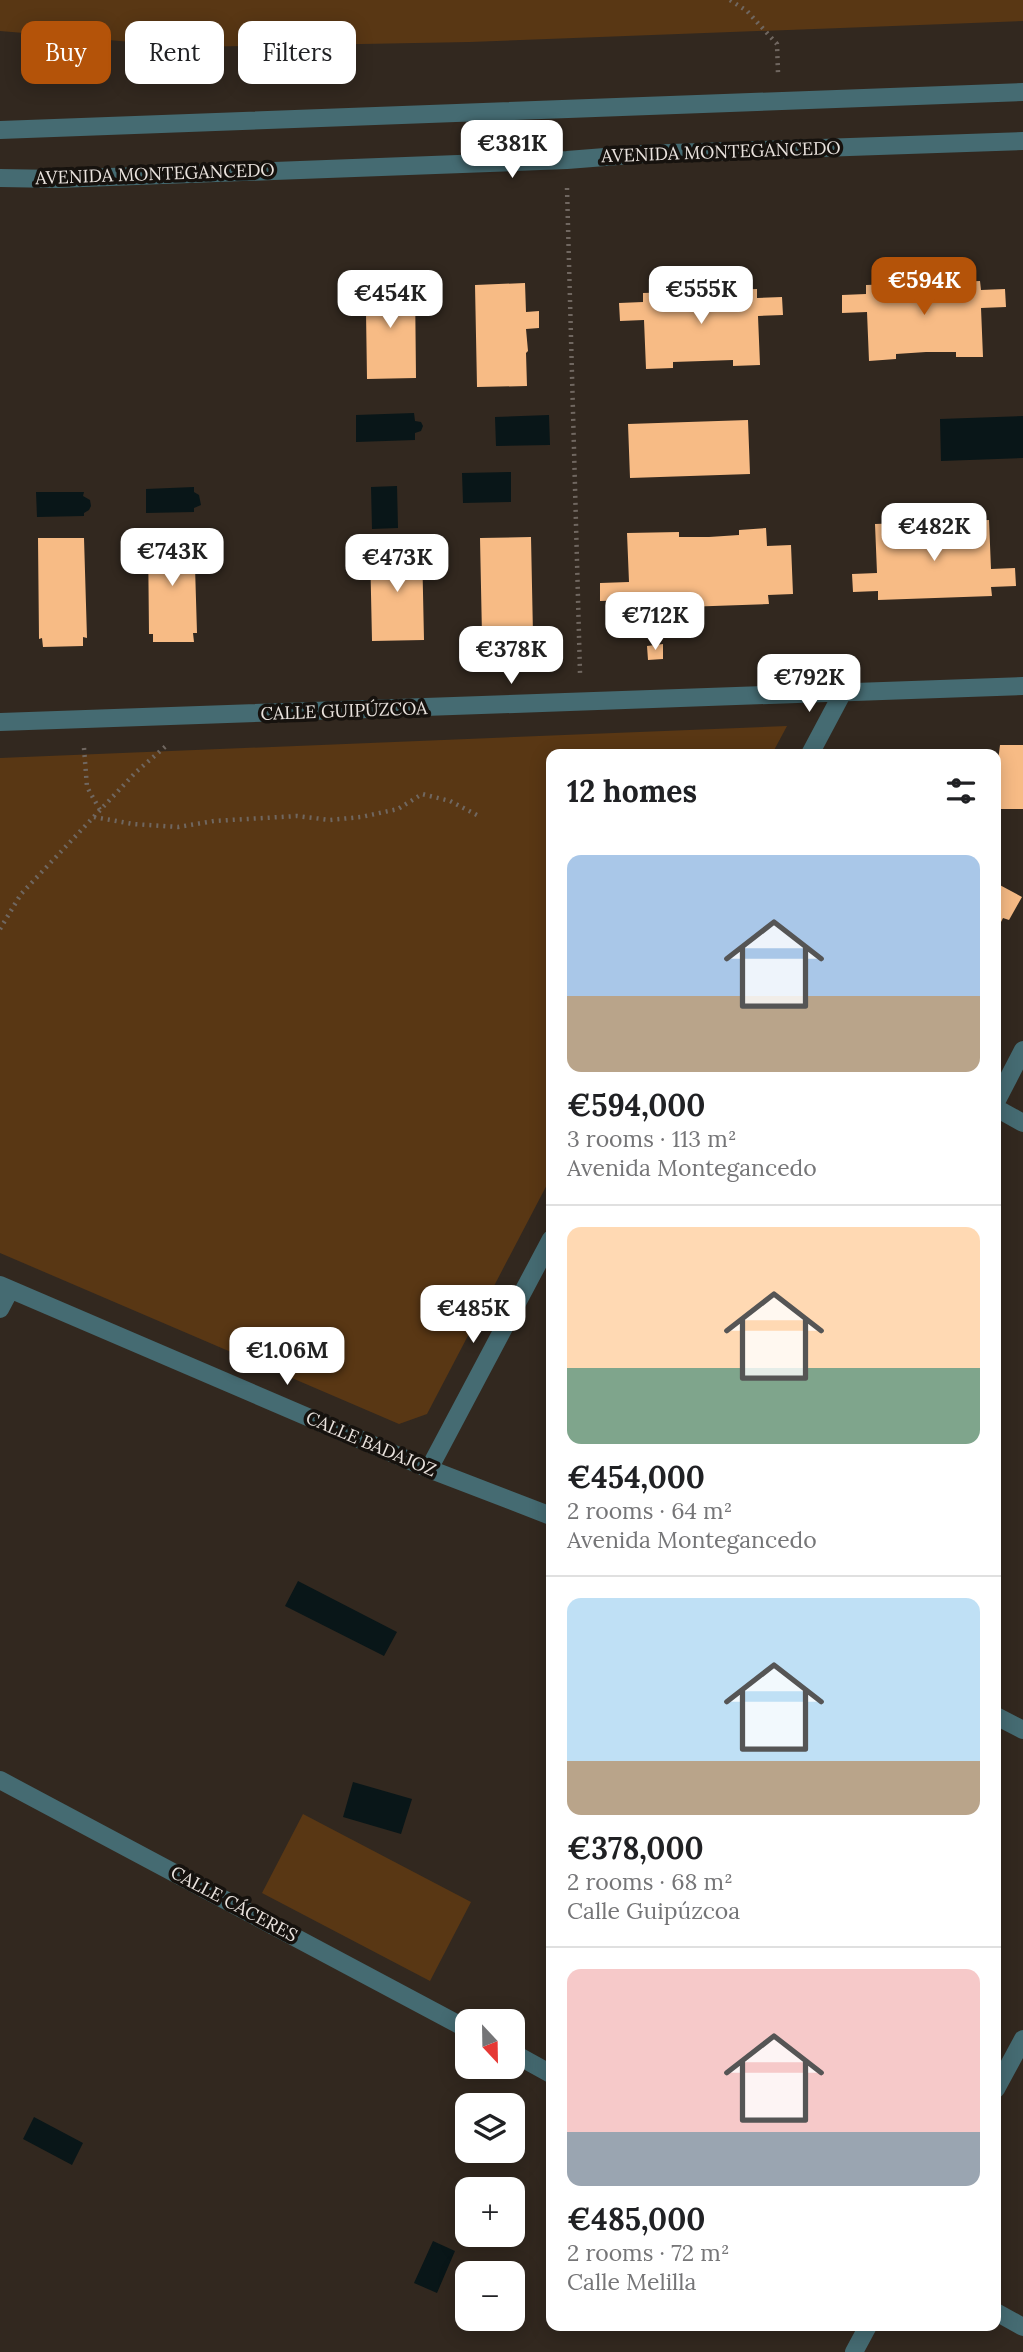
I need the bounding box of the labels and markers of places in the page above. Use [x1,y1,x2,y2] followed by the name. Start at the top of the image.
[463,120,561,180] pin: €381K
[875,258,973,317] pin: €594K
[652,266,750,326] pin: €555K
[341,270,439,330] pin: €454K
[885,504,983,563] pin: €482K
[123,528,221,588] pin: €743K
[348,534,446,594] pin: €473K
[606,592,704,652] pin: €712K
[462,626,560,686] pin: €378K
[760,654,858,714] pin: €792K
[424,1286,522,1345] pin: €485K
[230,1328,344,1387] pin: €1.06M

